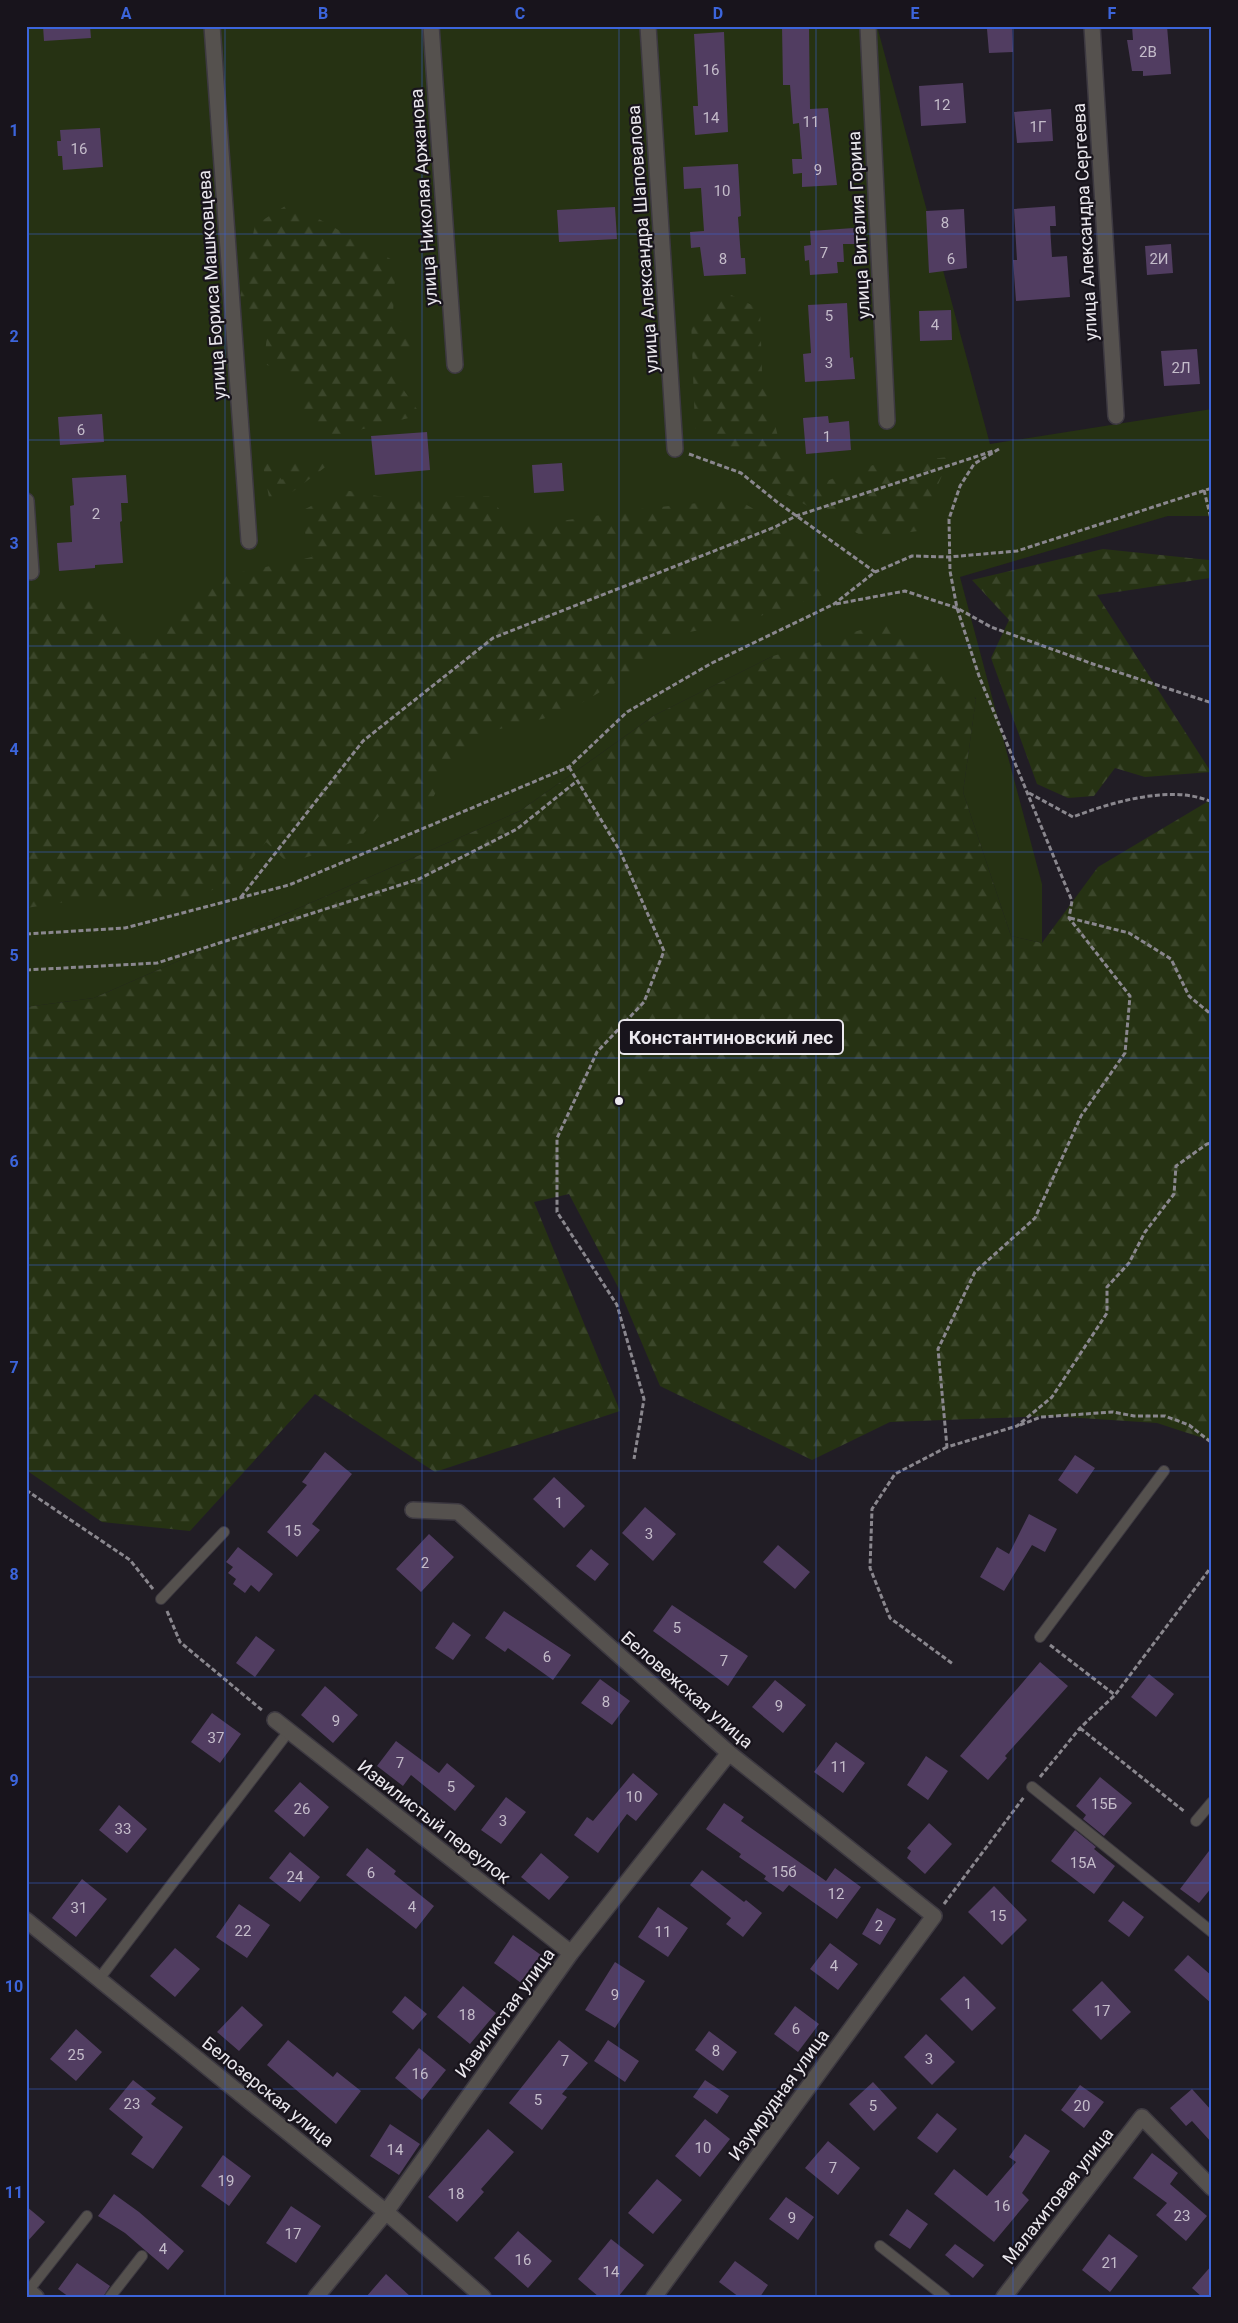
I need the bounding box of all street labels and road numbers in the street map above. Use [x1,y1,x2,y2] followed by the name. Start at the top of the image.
[405,88,442,306] street label: улица Николая Аржанова
[1068,103,1101,341] street label: улица Александра Сергеева
[623,104,662,374] street label: улица Александра Шаповалова
[843,130,874,320] street label: улица Виталия Горина
[193,170,230,401] street label: улица Бориса Машковцева
[617,1627,758,1753] street label: Беловежская улица
[354,1755,515,1888] street label: Извилистый переулок
[451,1944,559,2082] street label: Извилистая улица
[724,2025,833,2164] street label: Изумрудная улица
[198,2032,338,2151] street label: Белозерская улица
[998,2123,1117,2268] street label: Малахитовая улица

